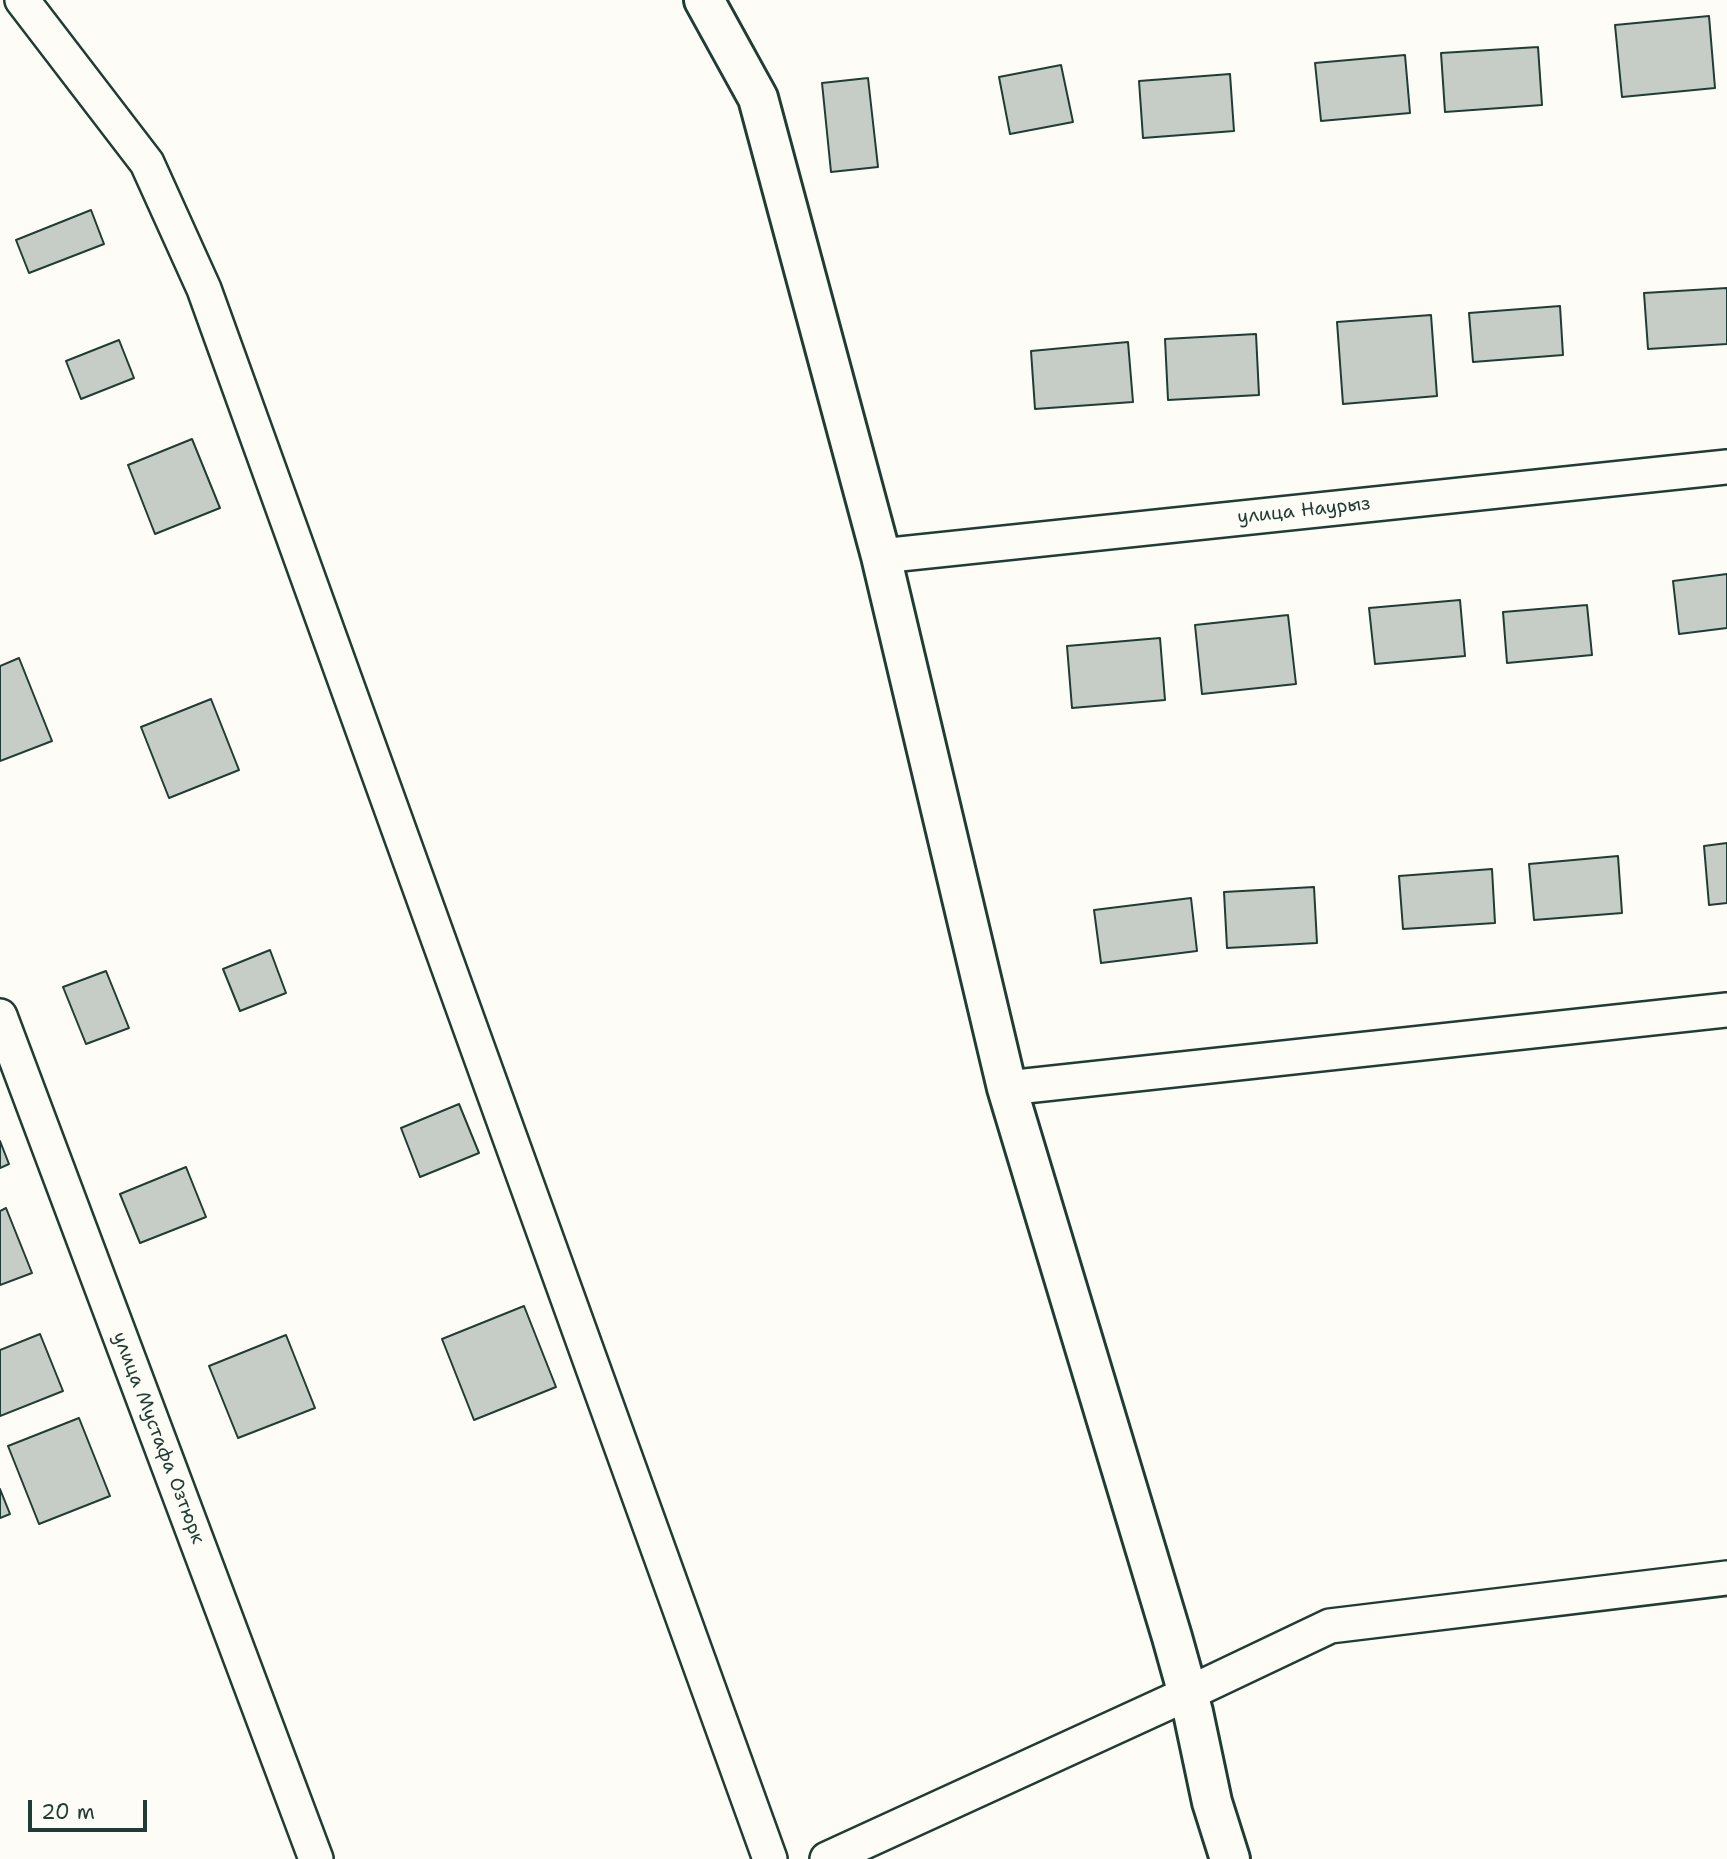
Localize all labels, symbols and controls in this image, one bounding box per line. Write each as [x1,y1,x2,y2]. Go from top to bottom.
street label: улица Наурыз [1236,493,1372,529]
street label: улица Мустафа Озтюрк [107,1329,209,1547]
scale bar [32,1786,150,1830]
text: 20 m [41,1798,95,1826]

